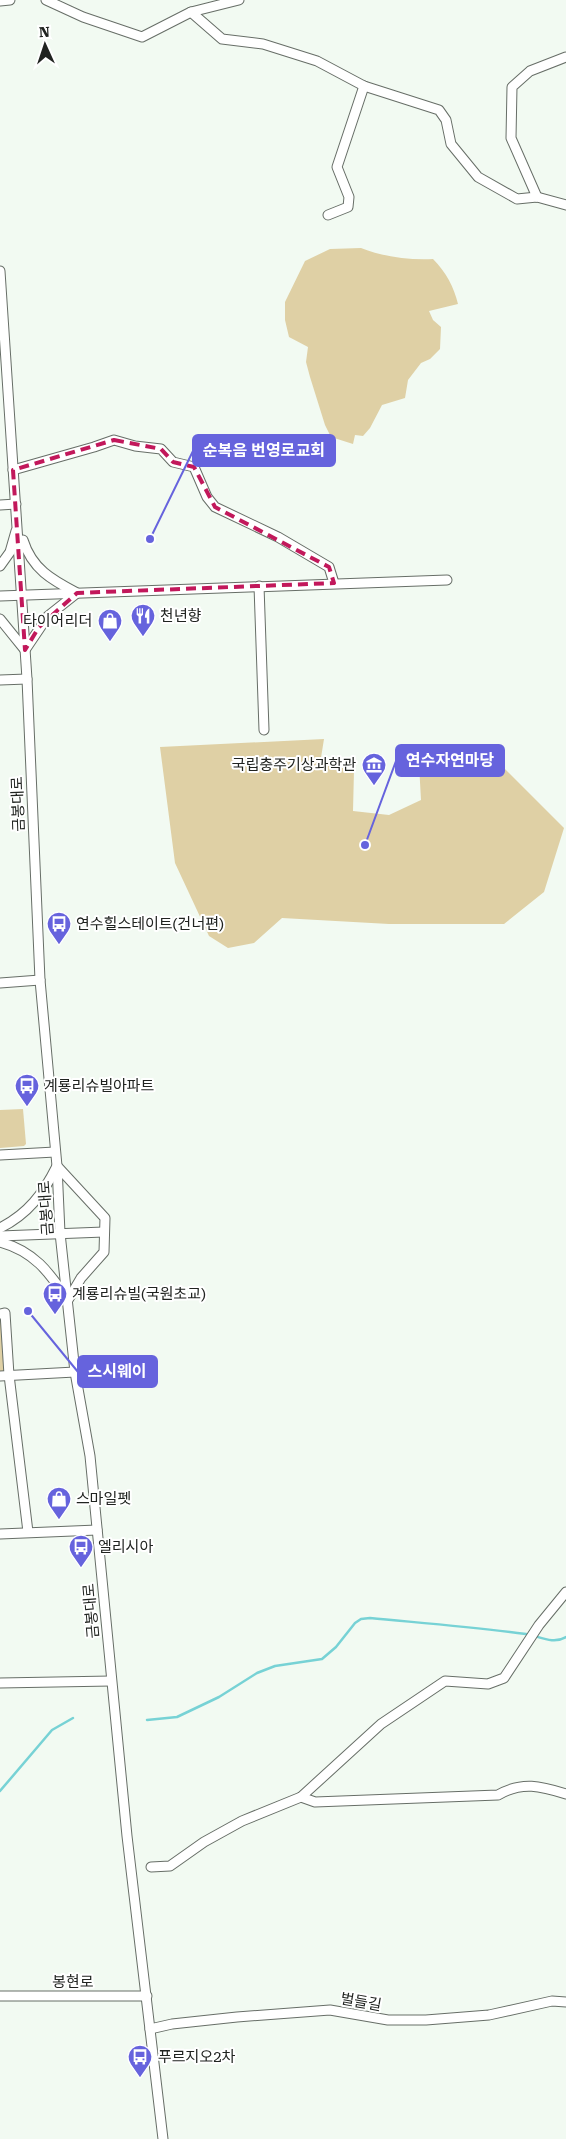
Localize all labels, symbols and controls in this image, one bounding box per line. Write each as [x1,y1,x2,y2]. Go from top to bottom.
north arrow [20,20,70,70]
text: N [39,24,50,40]
callout: 순복음 번영로교회 [193,435,335,466]
text: 순복음 번영로교회 [203,441,325,460]
restaurant icon: 천년향 [130,603,156,637]
place label: 천년향 [160,607,202,625]
shop icon: 타이어리더 [97,608,123,642]
place label: 타이어리더 [23,612,92,630]
callout: 연수자연마당 [396,745,504,776]
text: 연수자연마당 [406,751,494,770]
museum icon: 국립충주기상과학관 [361,752,387,786]
place label: 국립충주기상과학관 [232,756,356,774]
street label: 금봉대로 [8,776,28,832]
bus stop icon: 연수힐스테이트(건너편) [46,911,72,945]
place label: 연수힐스테이트(건너편) [76,915,224,933]
bus stop icon: 계룡리슈빌아파트 [14,1073,40,1107]
place label: 계룡리슈빌아파트 [44,1077,155,1095]
street label: 금봉대로 [35,1180,57,1236]
bus stop icon: 계룡리슈빌(국원초교) [42,1281,68,1315]
place label: 계룡리슈빌(국원초교) [72,1285,206,1303]
callout: 스시웨이 [78,1356,157,1387]
text: 스시웨이 [88,1362,146,1381]
shop icon: 스마일펫 [46,1486,72,1520]
place label: 스마일펫 [76,1490,131,1508]
bus stop icon: 엘리시아 [68,1534,94,1568]
place label: 엘리시아 [98,1538,153,1556]
street label: 금봉대로 [80,1583,102,1639]
street label: 봉현로 [52,1973,94,1991]
street label: 벌들길 [339,1990,383,2014]
bus stop icon: 푸르지오2차 [127,2044,153,2078]
place label: 푸르지오2차 [158,2048,236,2066]

